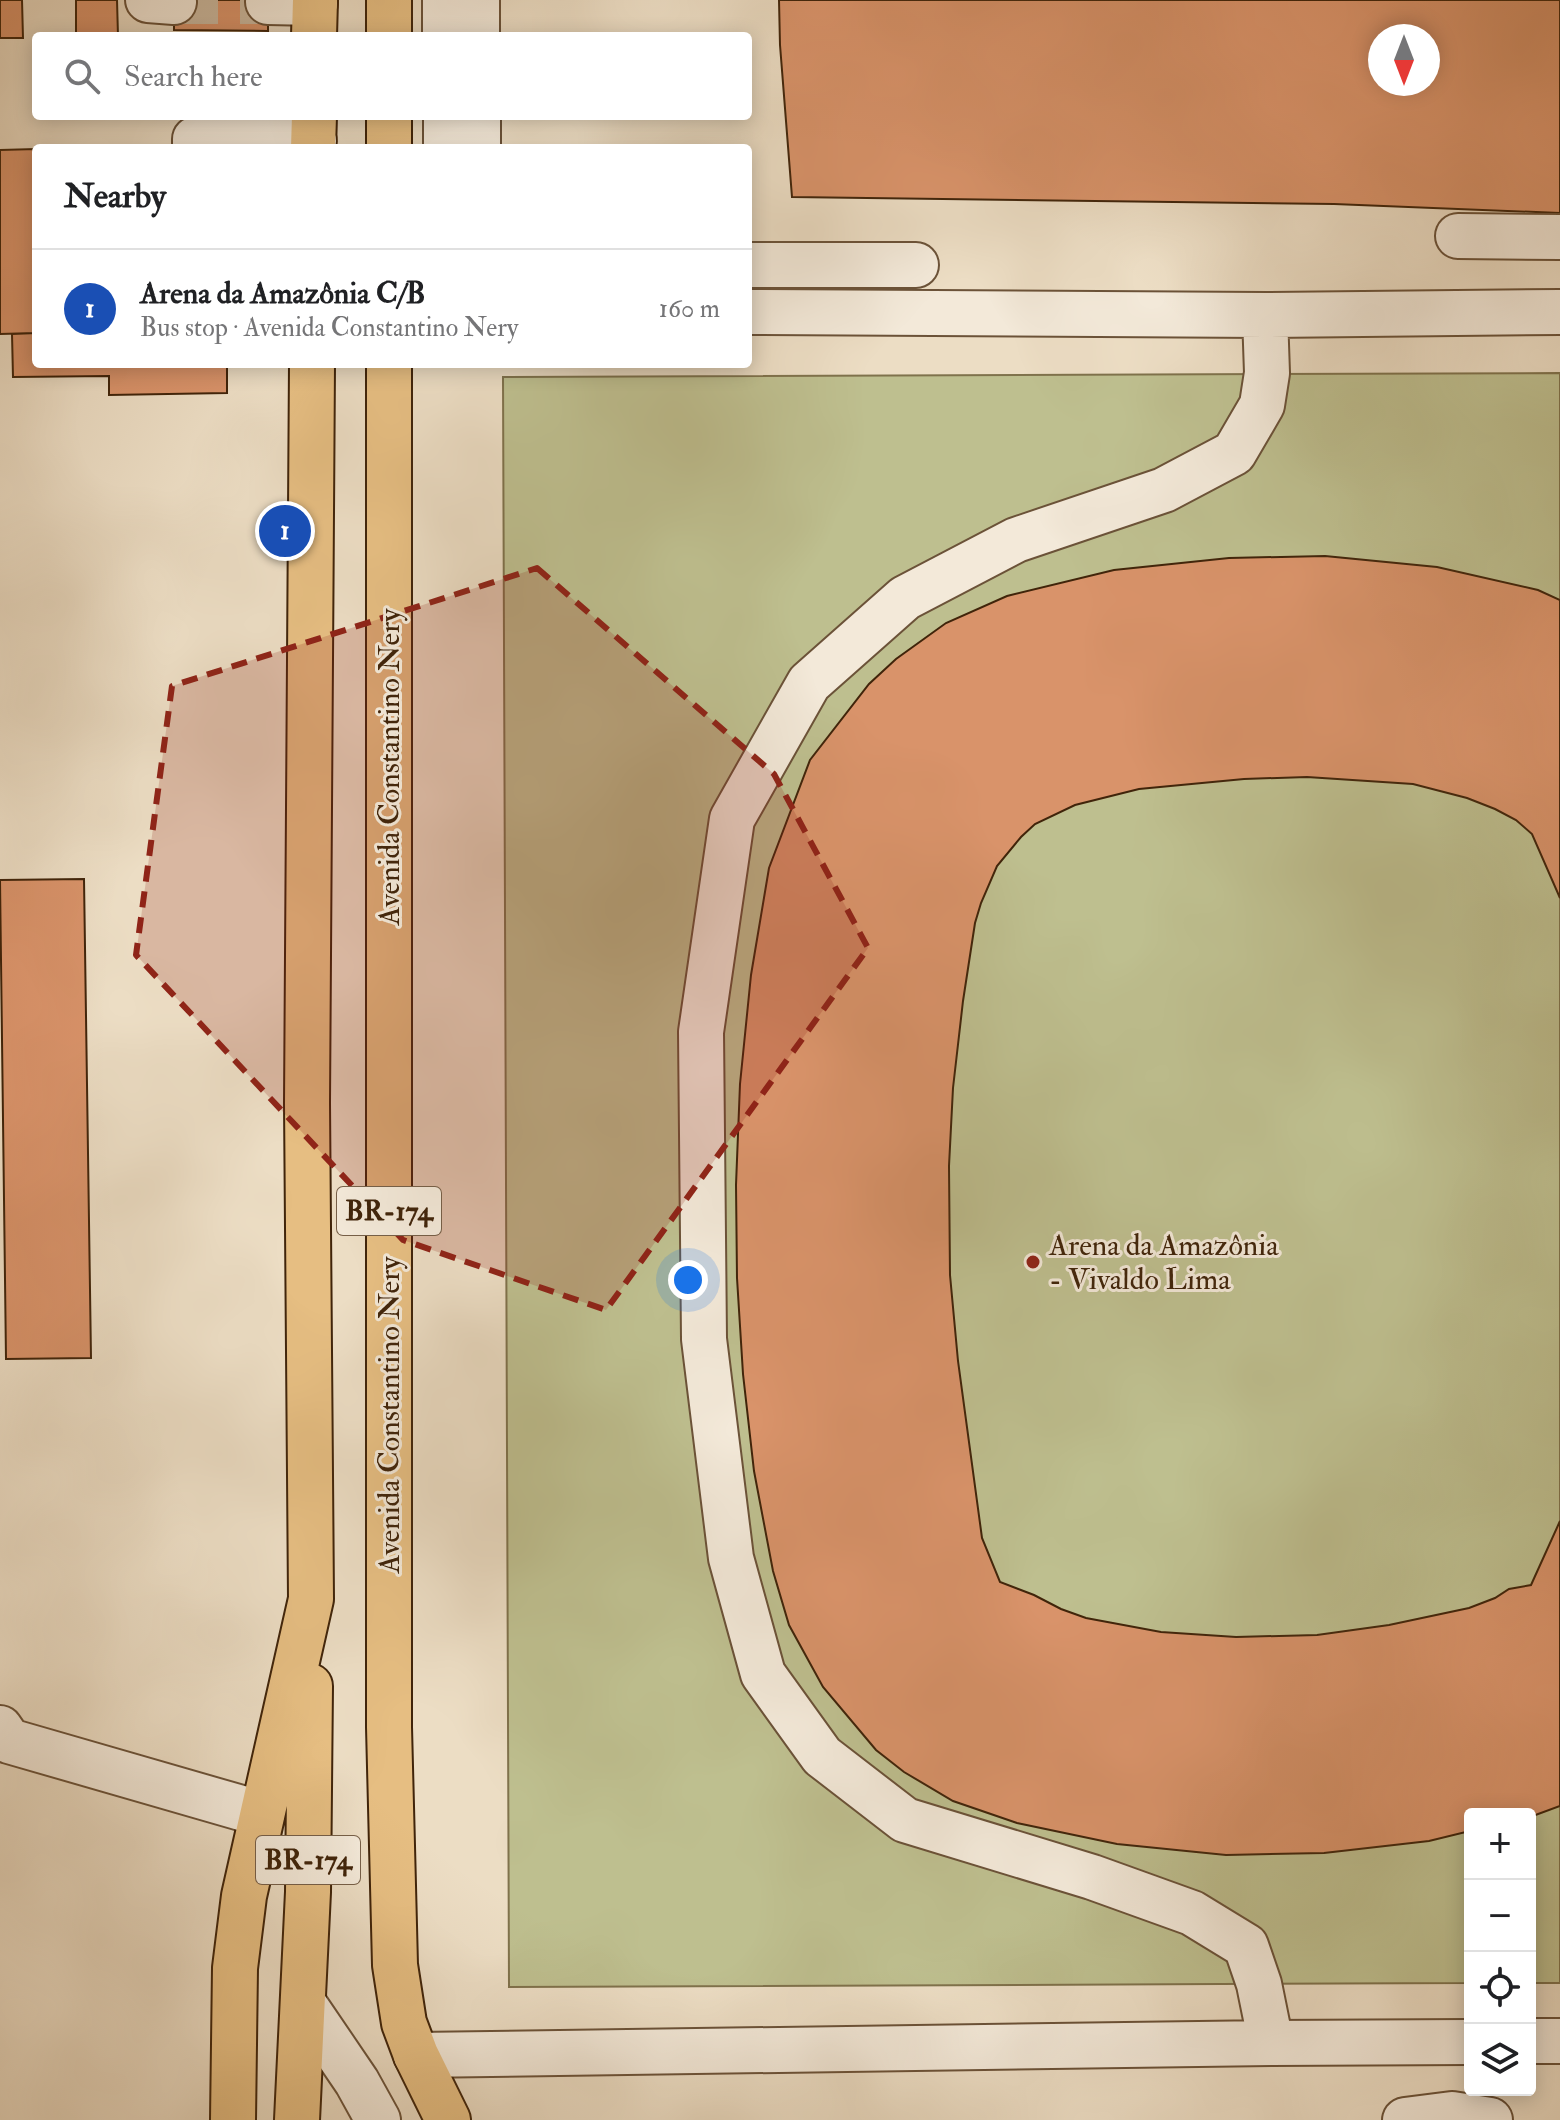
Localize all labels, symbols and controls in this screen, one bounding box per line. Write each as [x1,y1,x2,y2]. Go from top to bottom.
north arrow [1368,24,1440,96]
search box [32,32,752,120]
icon: search [60,54,104,98]
text: Search here [124,58,263,95]
text: Nearby [64,175,166,218]
text: Arena da Amazônia C/B [140,275,425,312]
text: 1 [85,293,95,325]
text: 160 m [659,293,720,325]
text: Bus stop · Avenida Constantino Nery [140,312,518,344]
pin: 1 [259,501,311,561]
street label: Avenida Constantino Nery [371,608,408,926]
road number: BR-174 [337,1187,441,1235]
place label: Arena da Amazônia - Vivaldo Lima [1048,1227,1279,1298]
marker: Arena da Amazônia - Vivaldo Lima [1024,1253,1042,1271]
street label: Avenida Constantino Nery [371,1256,408,1574]
your location [668,1260,708,1300]
map controls [1464,1808,1536,2096]
button: + [1464,1808,1536,1880]
road number: BR-174 [256,1836,360,1884]
button: − [1464,1880,1536,1952]
button: locate [1464,1952,1536,2024]
button: layers [1464,2024,1536,2096]

